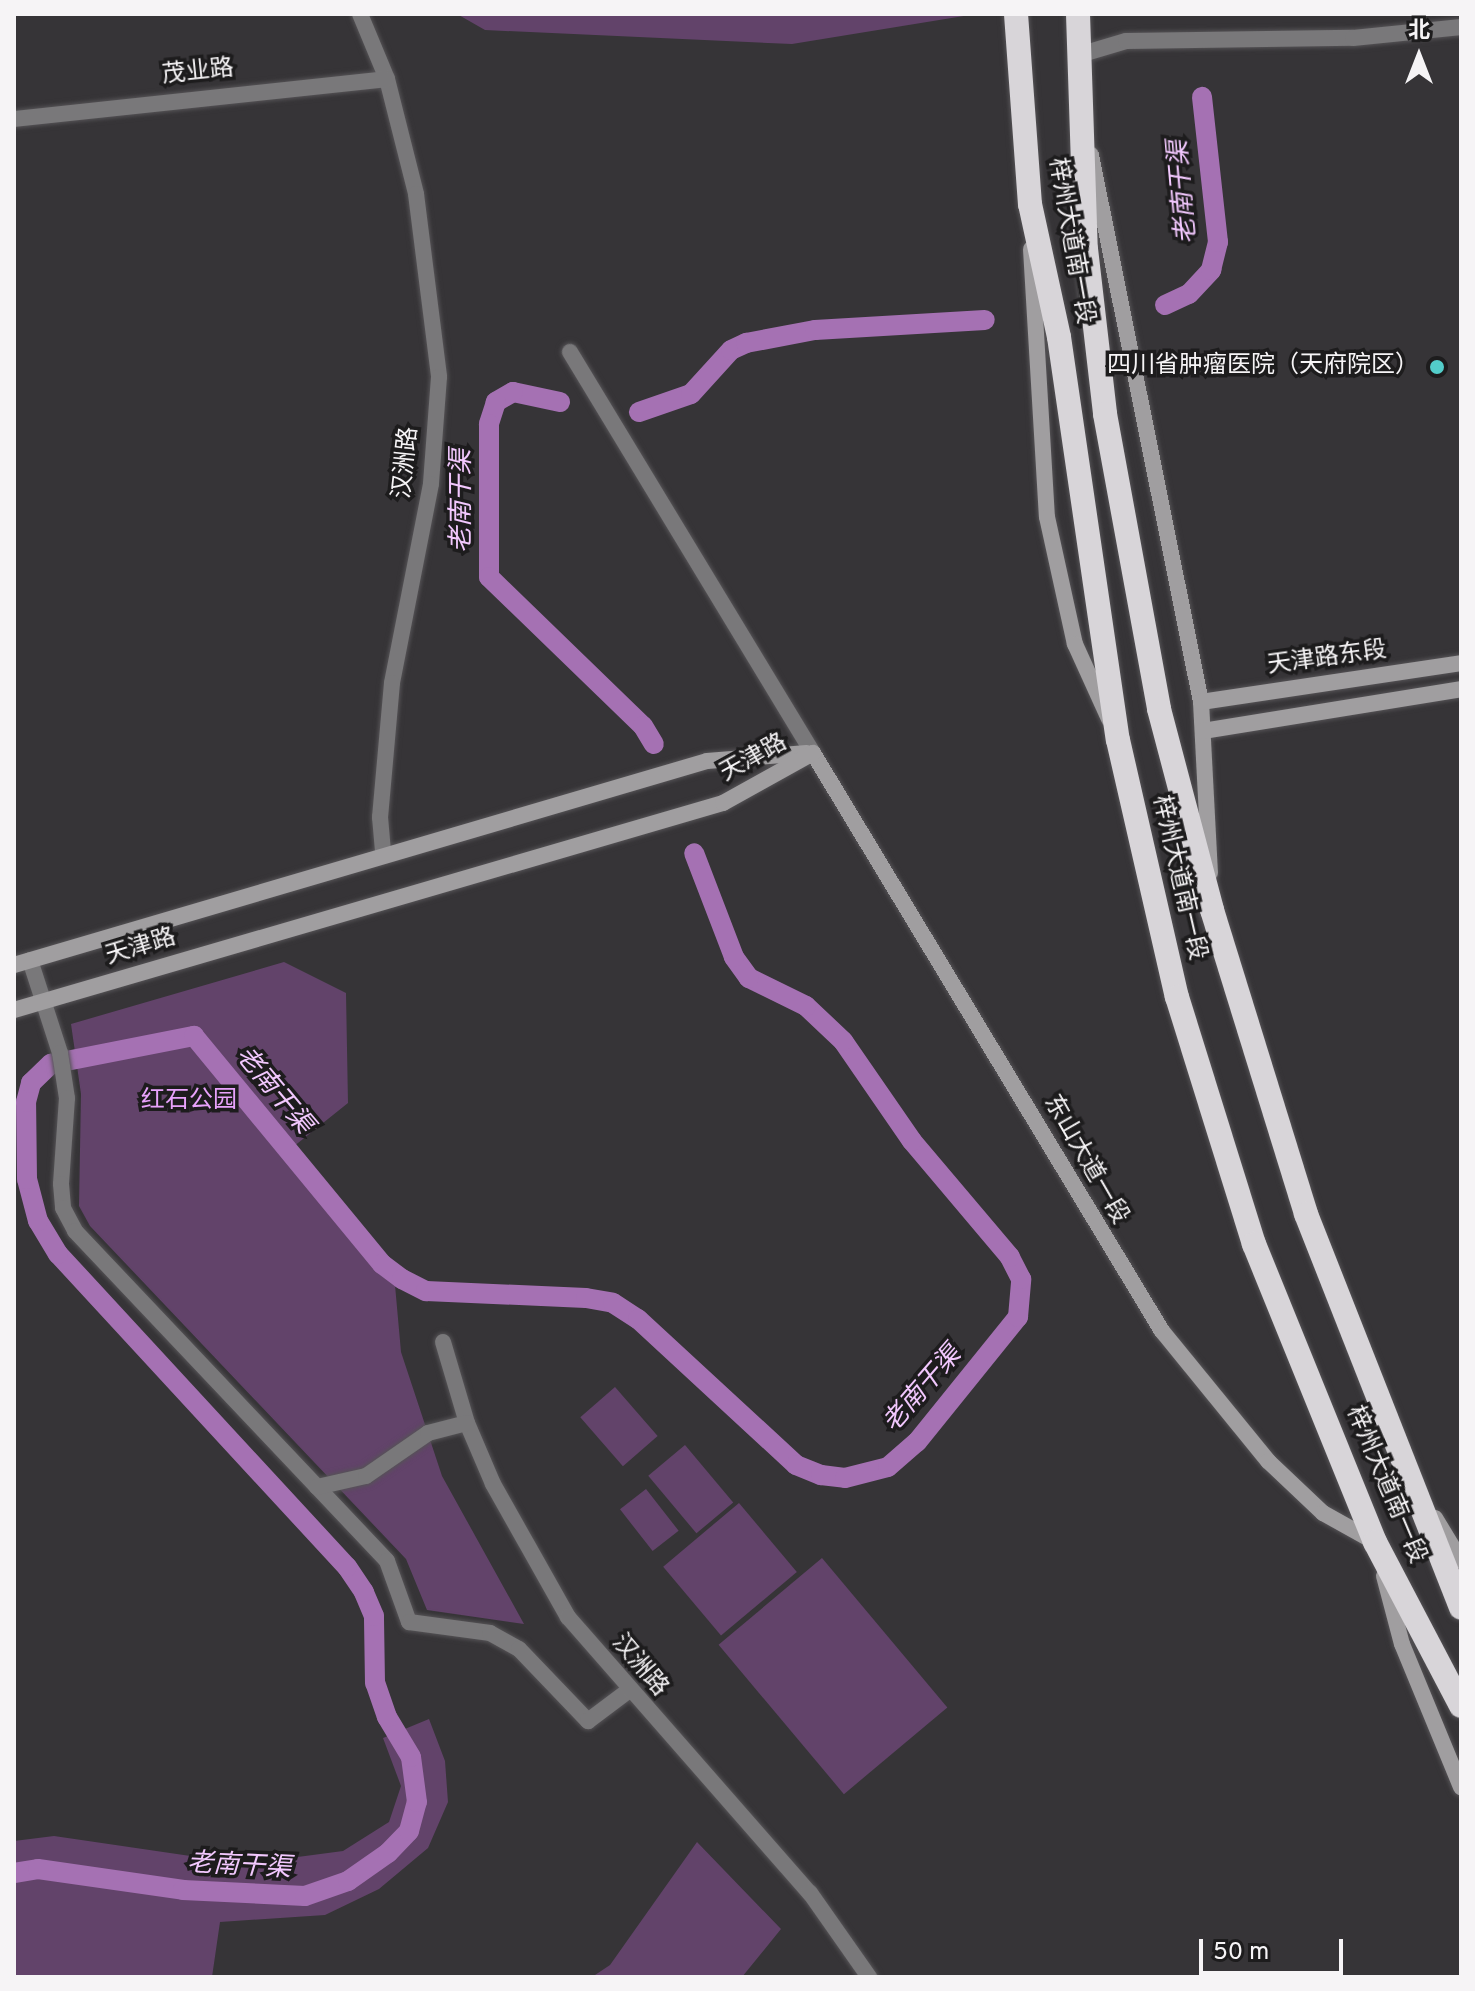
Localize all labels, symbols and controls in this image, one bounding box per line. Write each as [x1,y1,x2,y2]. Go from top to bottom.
north arrow [1379,16,1459,96]
text: 北 [1408,18,1430,45]
street label: 茂业路 [161,55,235,91]
water label: 老南干渠 [1164,139,1204,245]
street label: 梓州大道南一段 [1041,156,1099,326]
place label: 四川省肿瘤医院（天府院区） [1107,353,1419,381]
marker: 四川省肿瘤医院（天府院区） [1426,356,1448,378]
street label: 汉洲路 [389,426,425,500]
water label: 老南干渠 [447,449,479,553]
street label: 天津路东段 [1266,636,1388,682]
street label: 天津路 [716,729,792,789]
street label: 梓州大道南一段 [1145,793,1211,963]
street label: 天津路 [102,924,180,972]
water label: 老南干渠 [228,1041,318,1141]
park label: 红石公园 [141,1088,237,1116]
street label: 东山大道一段 [1037,1090,1133,1230]
water label: 老南干渠 [877,1341,969,1439]
street label: 梓州大道南一段 [1339,1402,1431,1568]
street label: 汉洲路 [605,1629,673,1703]
water label: 老南干渠 [186,1849,292,1885]
scale bar [1203,1923,1347,1973]
text: 50 m [1213,1938,1269,1968]

